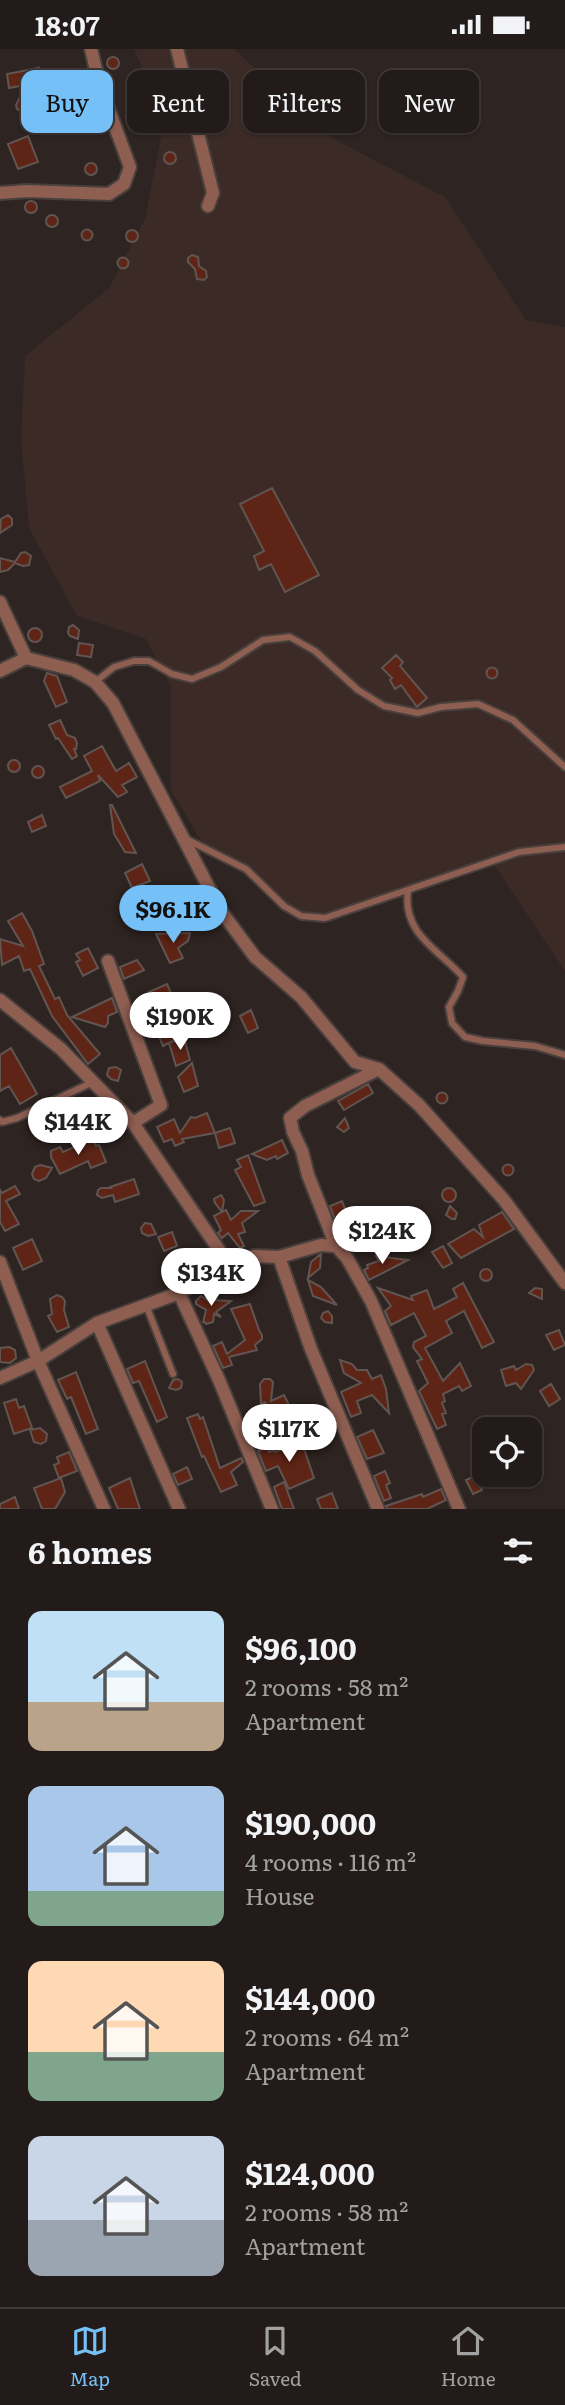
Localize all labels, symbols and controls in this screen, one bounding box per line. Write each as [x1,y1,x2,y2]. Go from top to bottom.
text: 18:07 [35,5,100,44]
chip: Buy [21,70,113,133]
chip: Rent [127,70,229,133]
chip: Filters [243,70,365,133]
chip: New [379,70,479,133]
pin: $96.1K [116,885,230,945]
text: $96.1K [135,891,211,925]
pin: $190K [131,993,229,1052]
text: $190K [146,998,214,1032]
pin: $144K [29,1097,127,1157]
text: $144K [44,1103,112,1137]
pin: $124K [333,1207,431,1266]
text: $124K [348,1212,416,1246]
pin: $134K [162,1249,260,1308]
text: $134K [177,1254,245,1288]
pin: $117K [240,1405,338,1464]
text: $117K [258,1410,320,1444]
map controls [472,1417,542,1487]
button: locate [472,1417,542,1487]
text: 6 homes [28,1529,152,1573]
icon: filters [499,1532,537,1570]
text: $96,100 [245,1625,357,1669]
icon: home [84,1639,168,1723]
text: 2 rooms · 58 m² [245,1669,408,1703]
text: Apartment [245,1703,365,1737]
text: $190,000 [245,1800,376,1844]
icon: home [84,1814,168,1898]
text: 4 rooms · 116 m² [245,1844,416,1878]
text: House [245,1878,314,1912]
text: $144,000 [245,1975,376,2019]
icon: home [84,1989,168,2073]
text: 2 rooms · 64 m² [245,2019,409,2053]
text: Apartment [245,2053,365,2087]
text: $124,000 [245,2150,375,2194]
icon: home [84,2164,168,2248]
text: 2 rooms · 58 m² [245,2194,408,2228]
text: Apartment [245,2228,365,2262]
tab: Map [69,2322,110,2392]
tab: Saved [249,2322,302,2392]
tab: Home [441,2322,496,2392]

